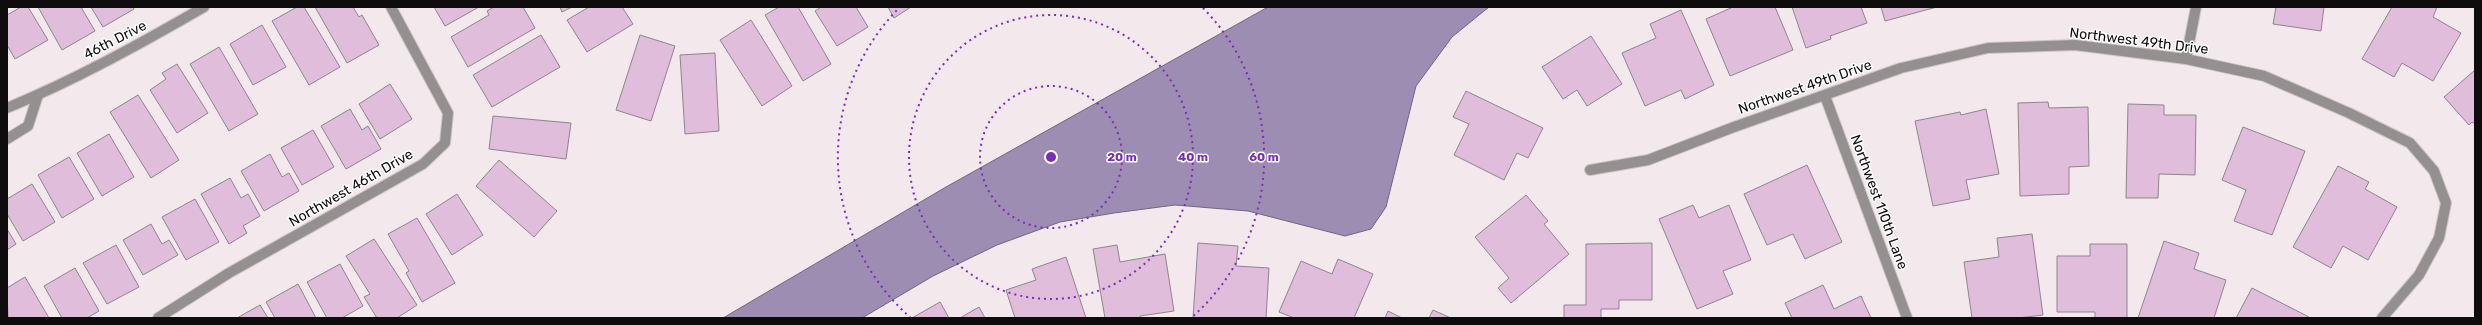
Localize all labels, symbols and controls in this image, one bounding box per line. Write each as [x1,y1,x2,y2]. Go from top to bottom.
street label: 46th Drive [81,17,149,63]
street label: Northwest 49th Drive [2069,24,2210,58]
street label: Northwest 49th Drive [1736,56,1874,118]
street label: Northwest 110th Lane [1847,132,1911,272]
street label: Northwest 46th Drive [286,146,416,230]
centre of rings [1044,150,1058,164]
text: 20 m [1107,150,1137,164]
text: 40 m [1178,150,1208,164]
text: 60 m [1249,150,1279,164]

